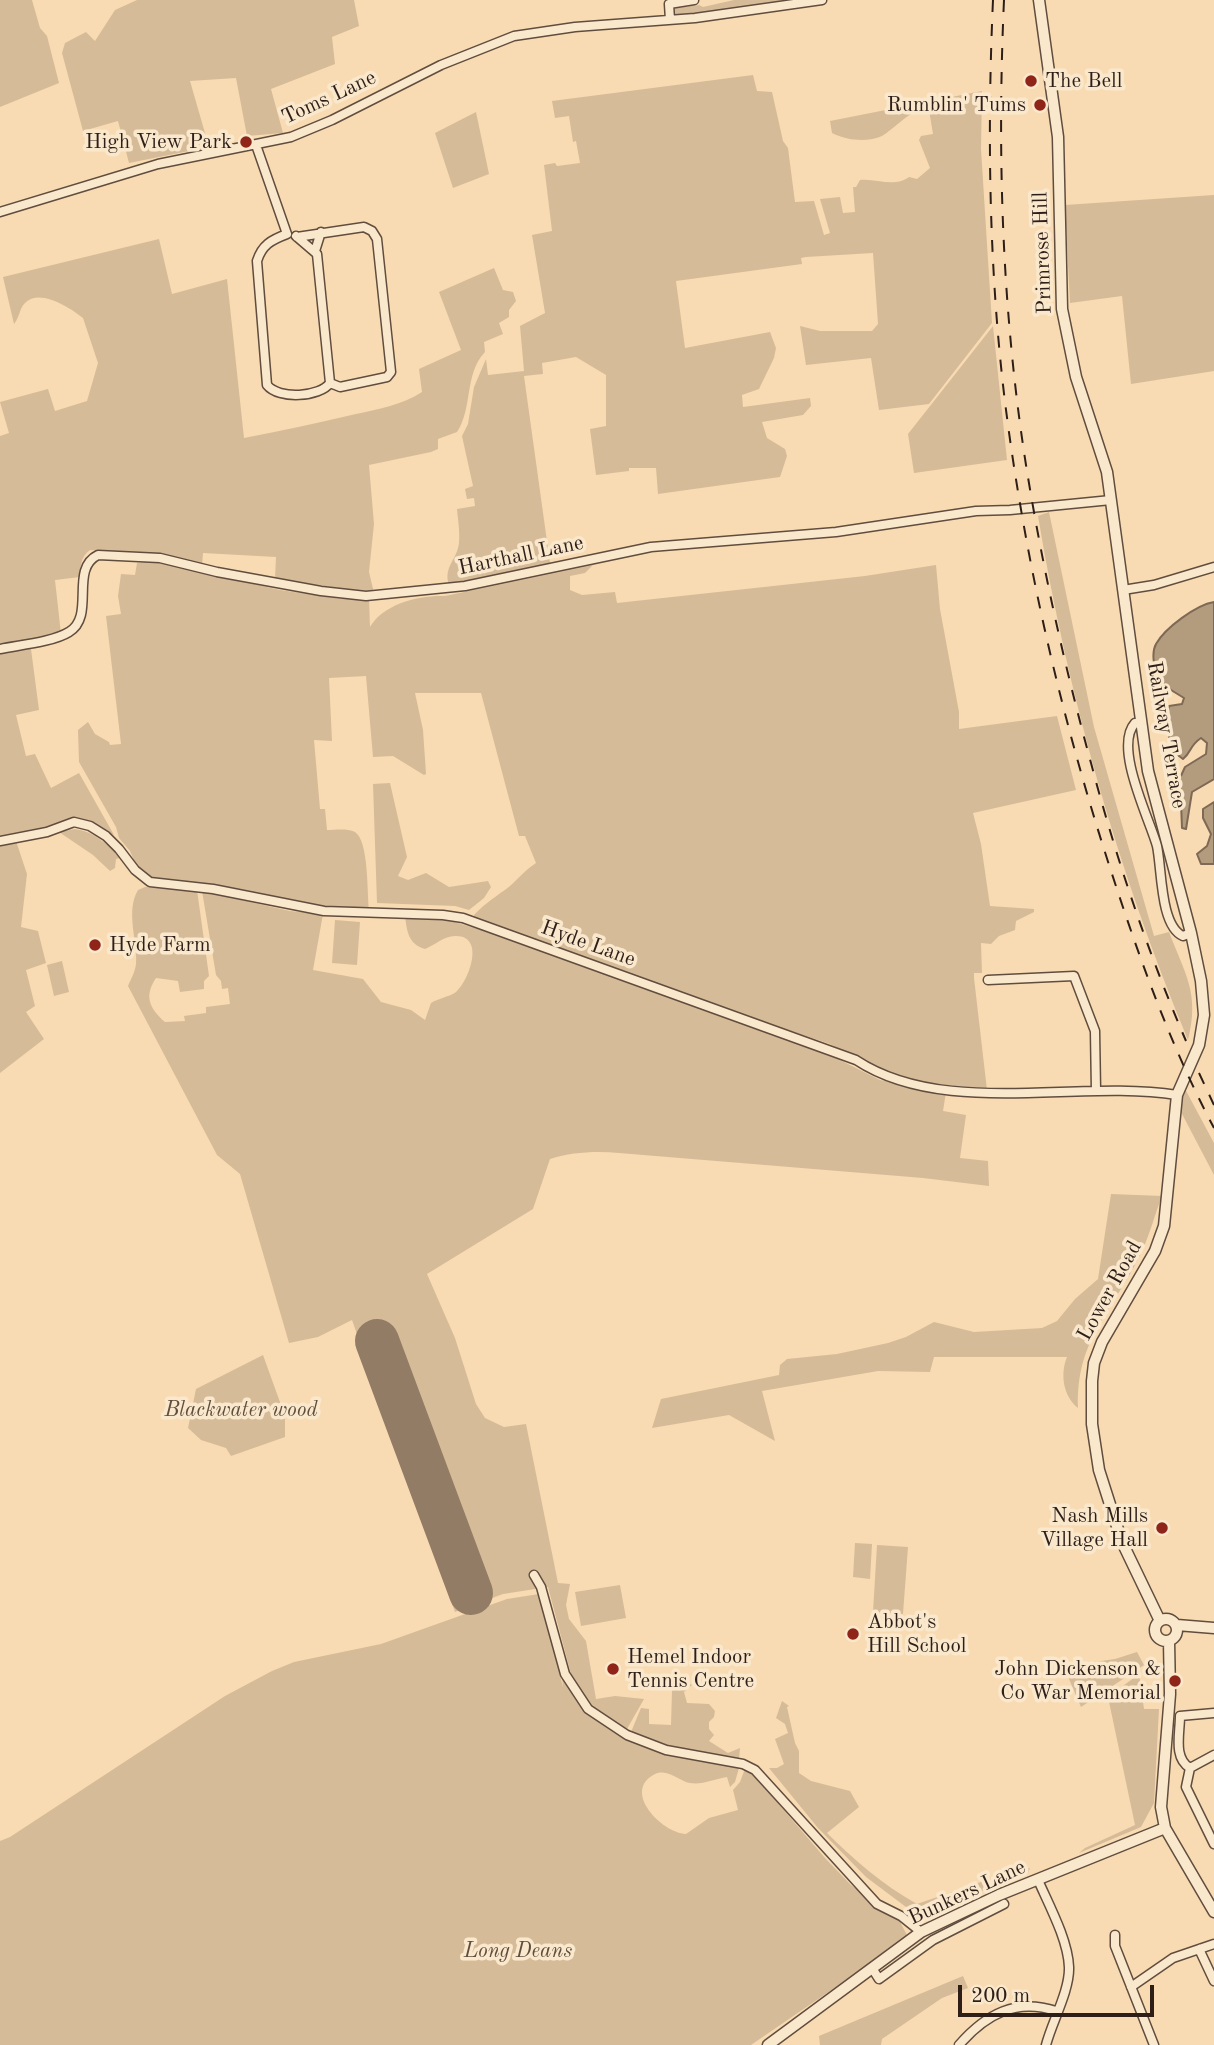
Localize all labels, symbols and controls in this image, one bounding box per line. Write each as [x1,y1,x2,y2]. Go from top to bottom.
street label: Toms Lane [278,65,380,131]
place label: The Bell [1045,68,1122,94]
marker: The Bell [1023,73,1039,89]
place label: Rumblin' Tums [887,92,1026,118]
marker: Rumblin' Tums [1032,97,1048,113]
place label: High View Park [85,129,232,155]
marker: High View Park [238,134,254,150]
street label: Primrose Hill [1028,191,1058,315]
street label: Harthall Lane [456,530,586,582]
street label: Railway Terrace [1141,659,1191,811]
street label: Hyde Lane [537,915,639,973]
place label: Hyde Farm [109,932,211,958]
marker: Hyde Farm [87,937,103,953]
street label: Lower Road [1072,1237,1148,1345]
park label: Blackwater wood [164,1397,318,1423]
place label: Nash Mills Village Hall [1040,1503,1148,1553]
marker: Nash Mills Village Hall [1154,1520,1170,1536]
place label: Abbot's Hill School [867,1609,967,1659]
marker: Abbot's Hill School [845,1626,861,1642]
place label: Hemel Indoor Tennis Centre [627,1644,754,1694]
place label: John Dickenson & Co War Memorial [994,1656,1161,1706]
marker: Hemel Indoor Tennis Centre [605,1661,621,1677]
marker: John Dickenson & Co War Memorial [1167,1673,1183,1689]
street label: Bunkers Lane [904,1855,1030,1931]
park label: Long Deans [464,1938,572,1964]
scale bar [962,1972,1158,2016]
text: 200 m [971,1986,1030,2007]

